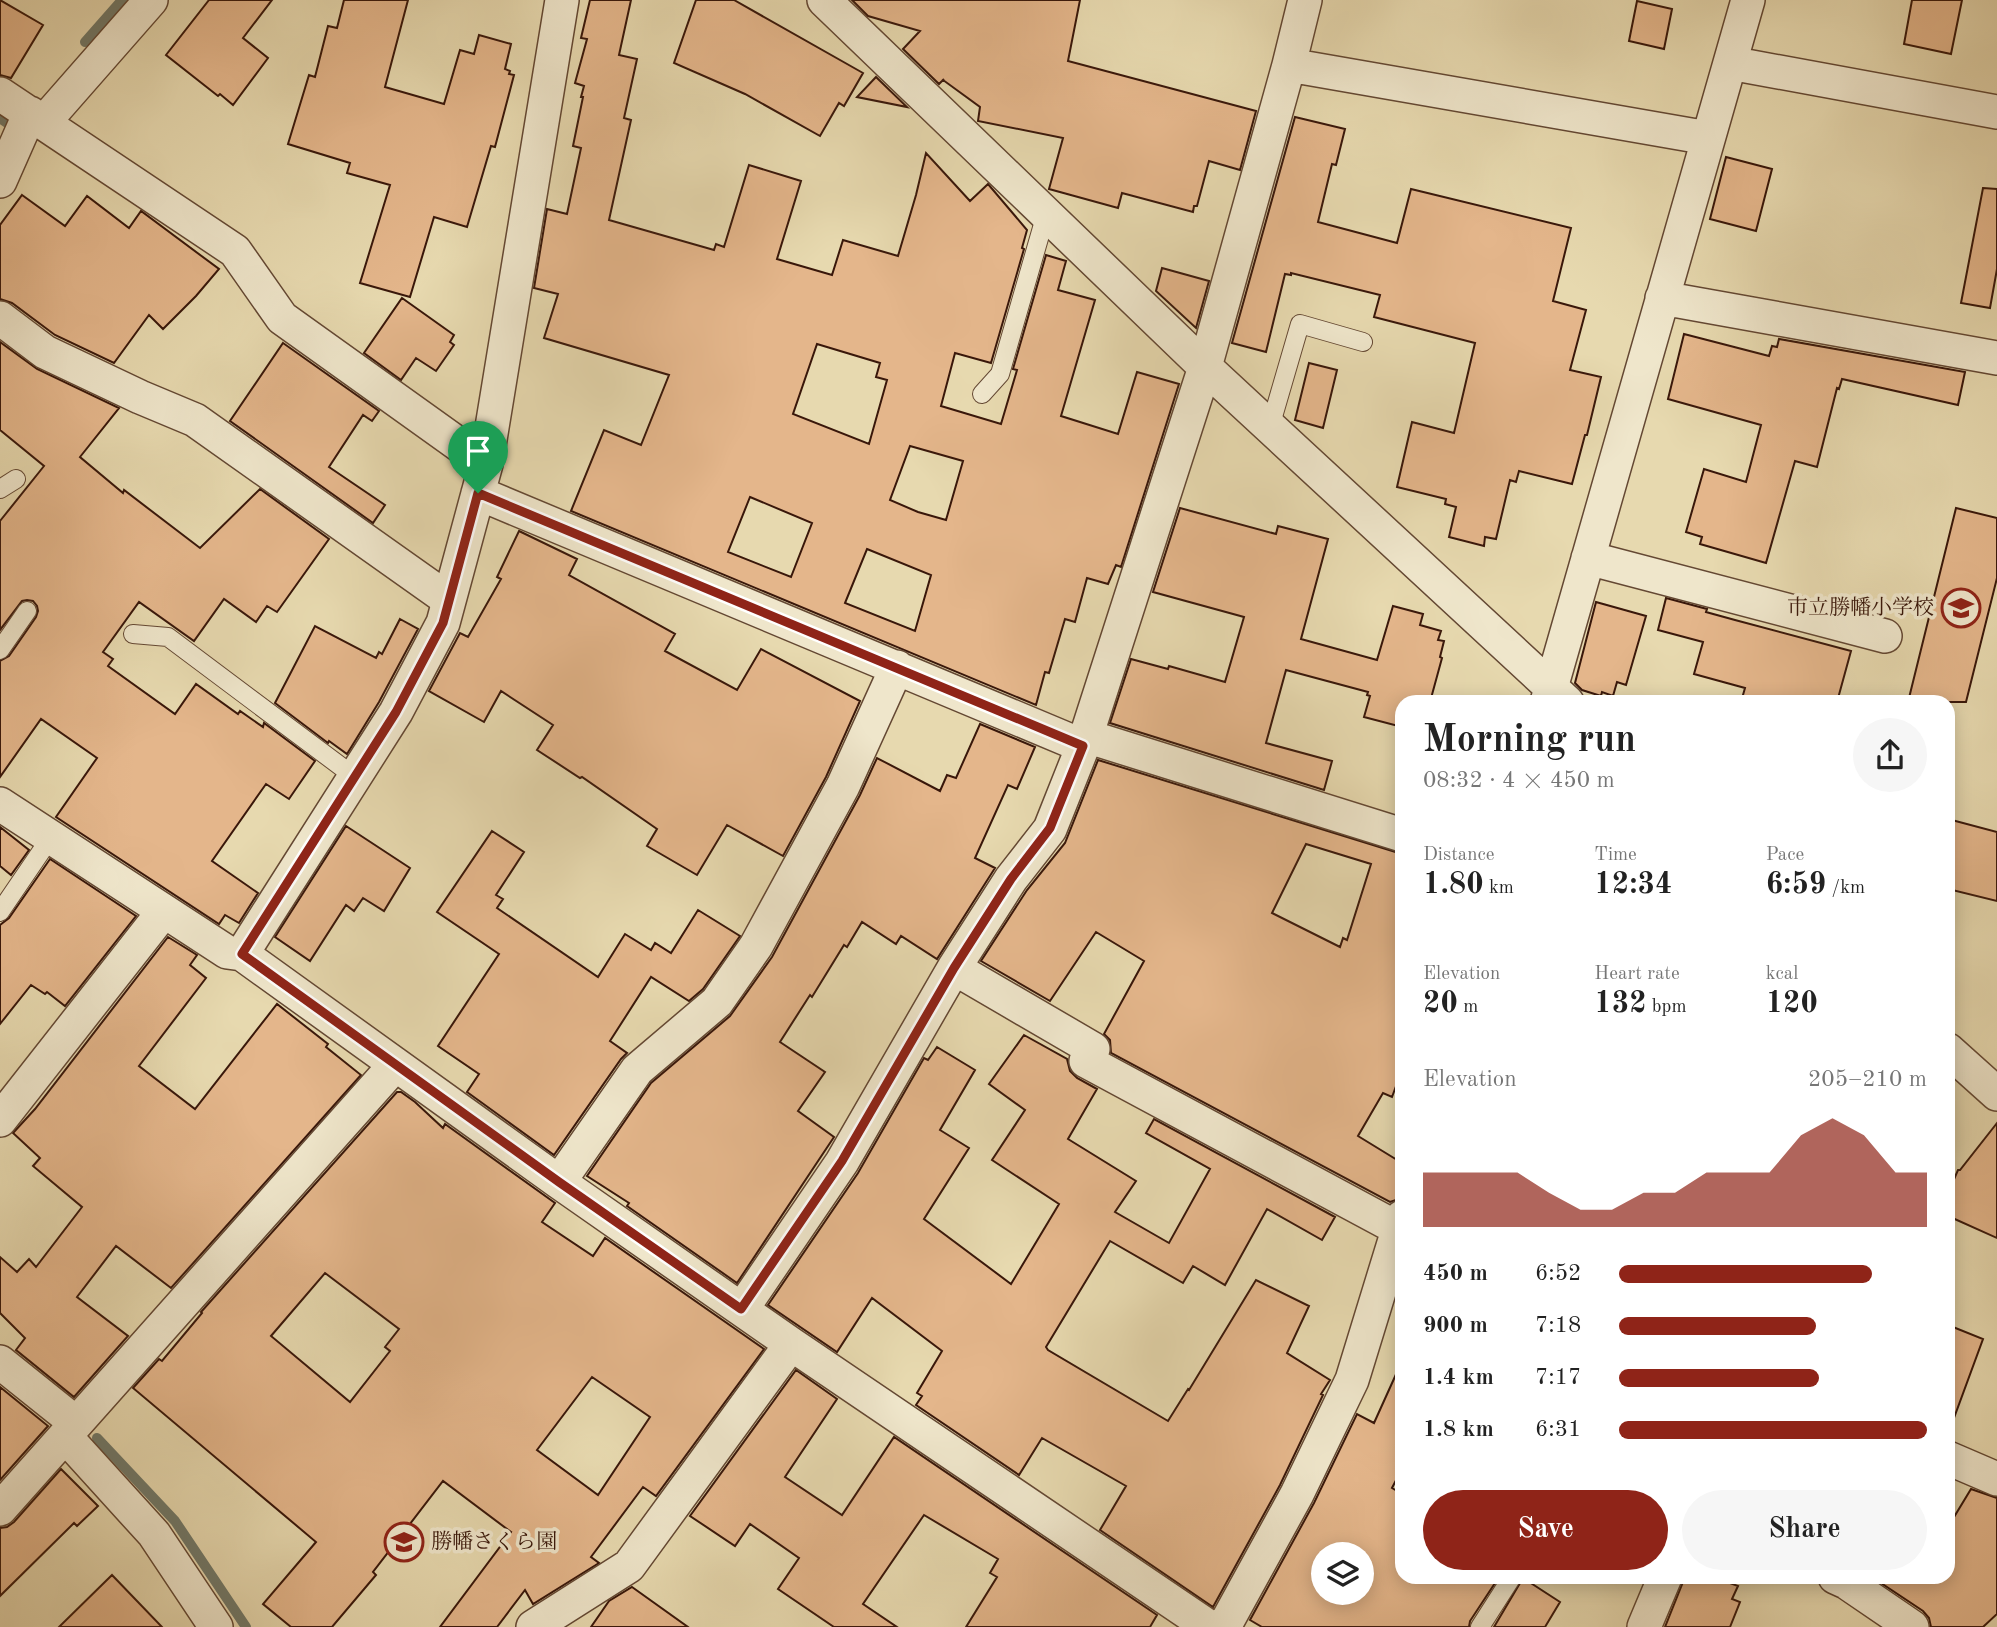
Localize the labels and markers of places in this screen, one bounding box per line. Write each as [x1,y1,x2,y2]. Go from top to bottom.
pin [448,421,508,493]
school or university icon: 市立勝幡小学校 [1940,587,1982,629]
place label: 市立勝幡小学校 [1787,596,1934,619]
school or university icon: 勝幡さくら園 [383,1521,425,1563]
place label: 勝幡さくら園 [431,1530,557,1553]

